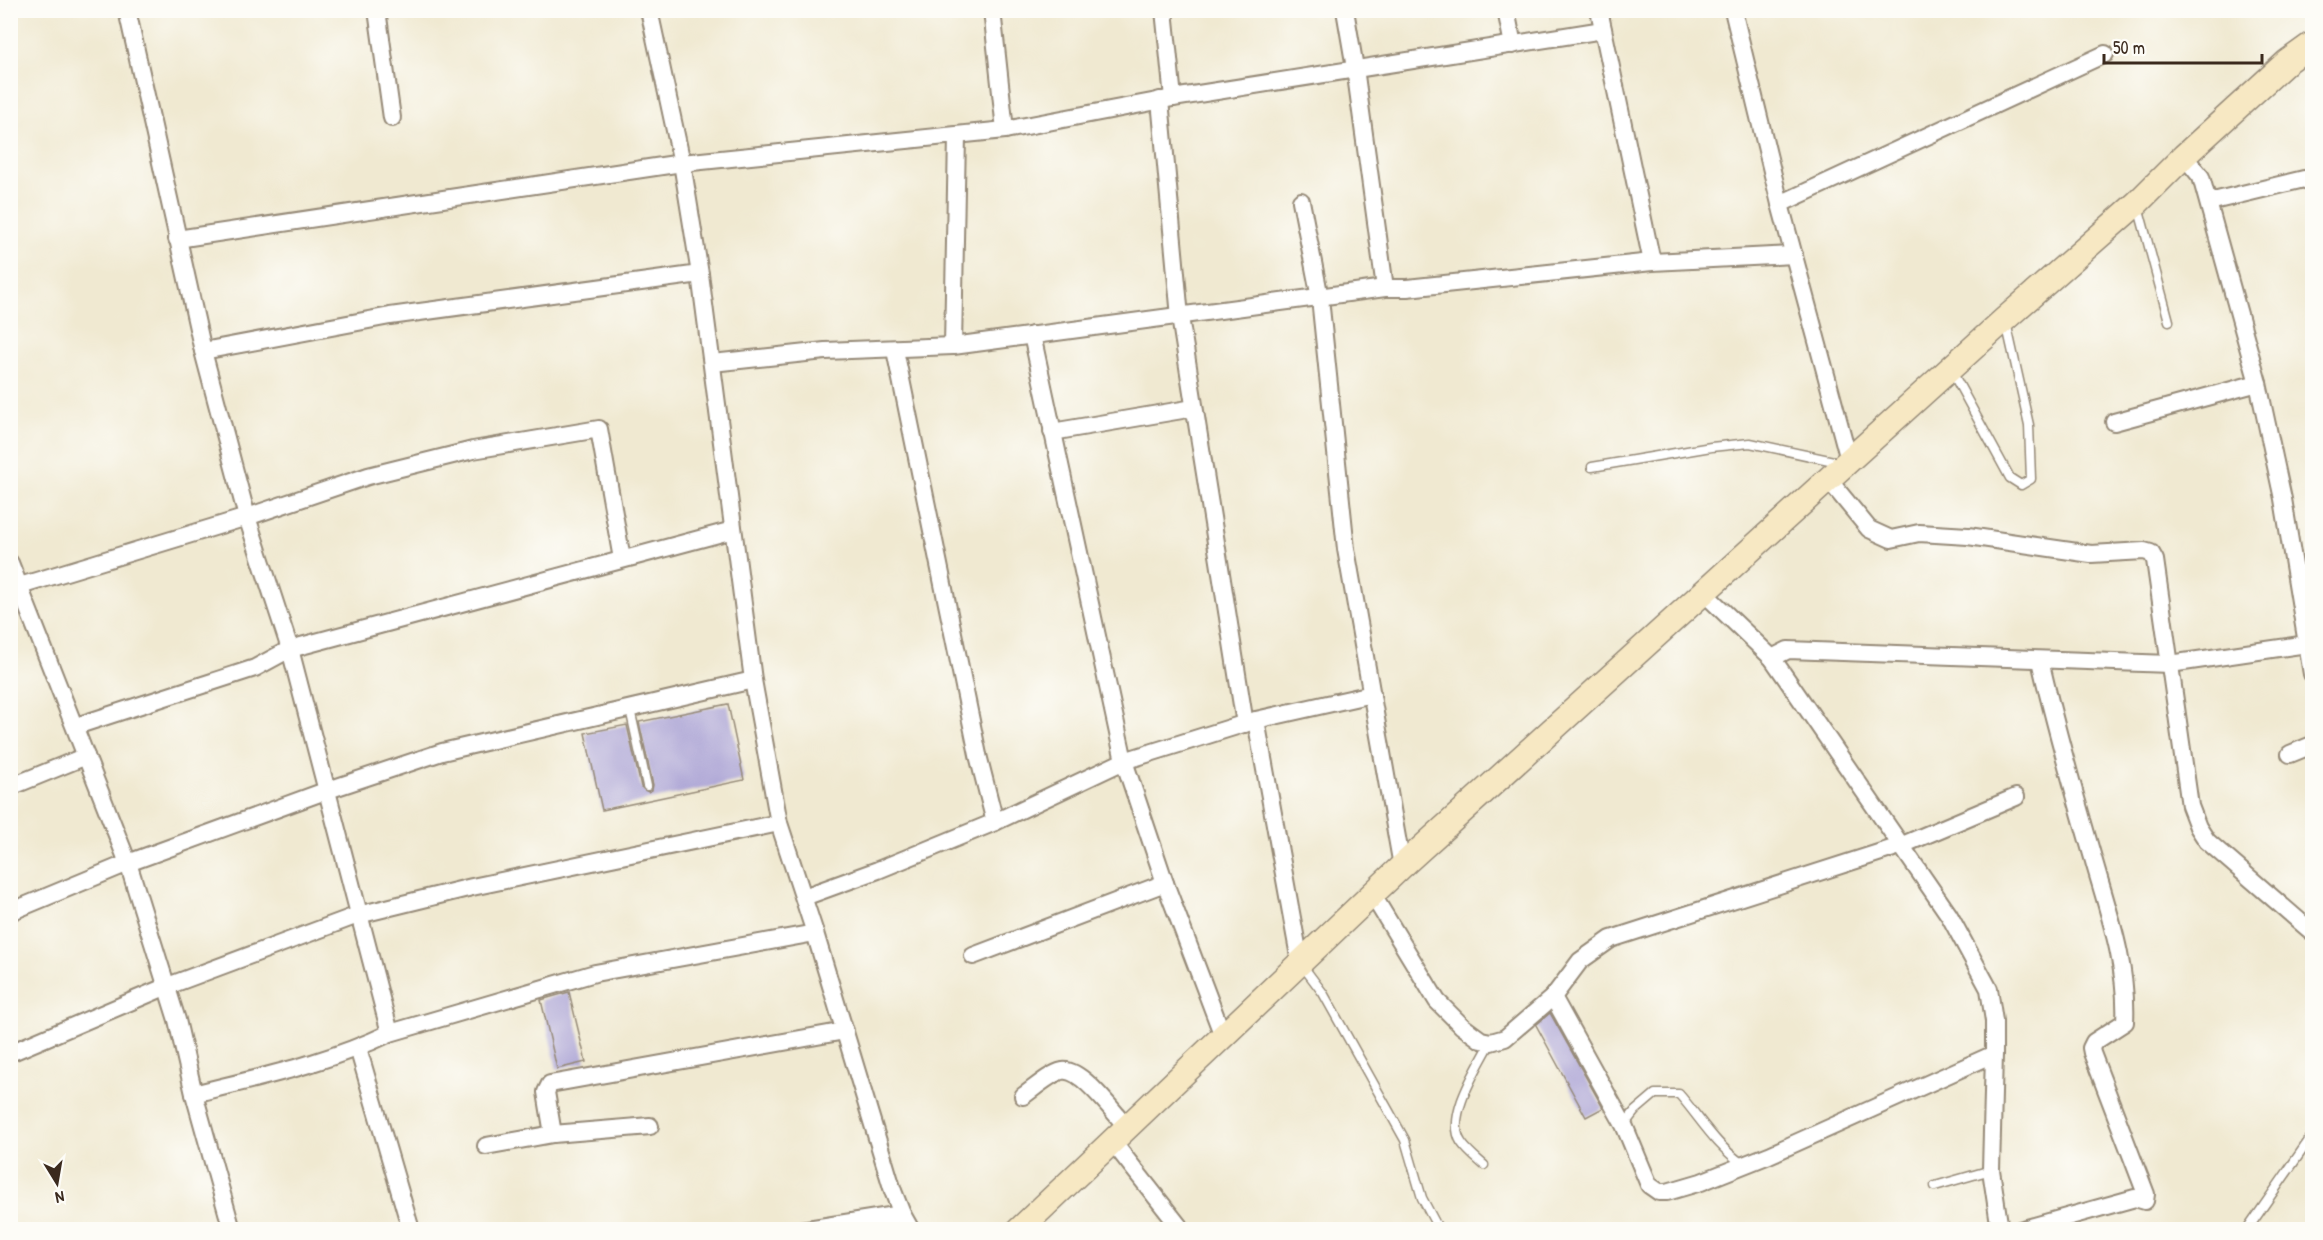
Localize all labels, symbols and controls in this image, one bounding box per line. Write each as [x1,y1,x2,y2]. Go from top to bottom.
scale bar [2104,27,2262,65]
text: 50 m [2113,35,2145,60]
north arrow [27,1153,87,1213]
text: N [53,1186,66,1209]

